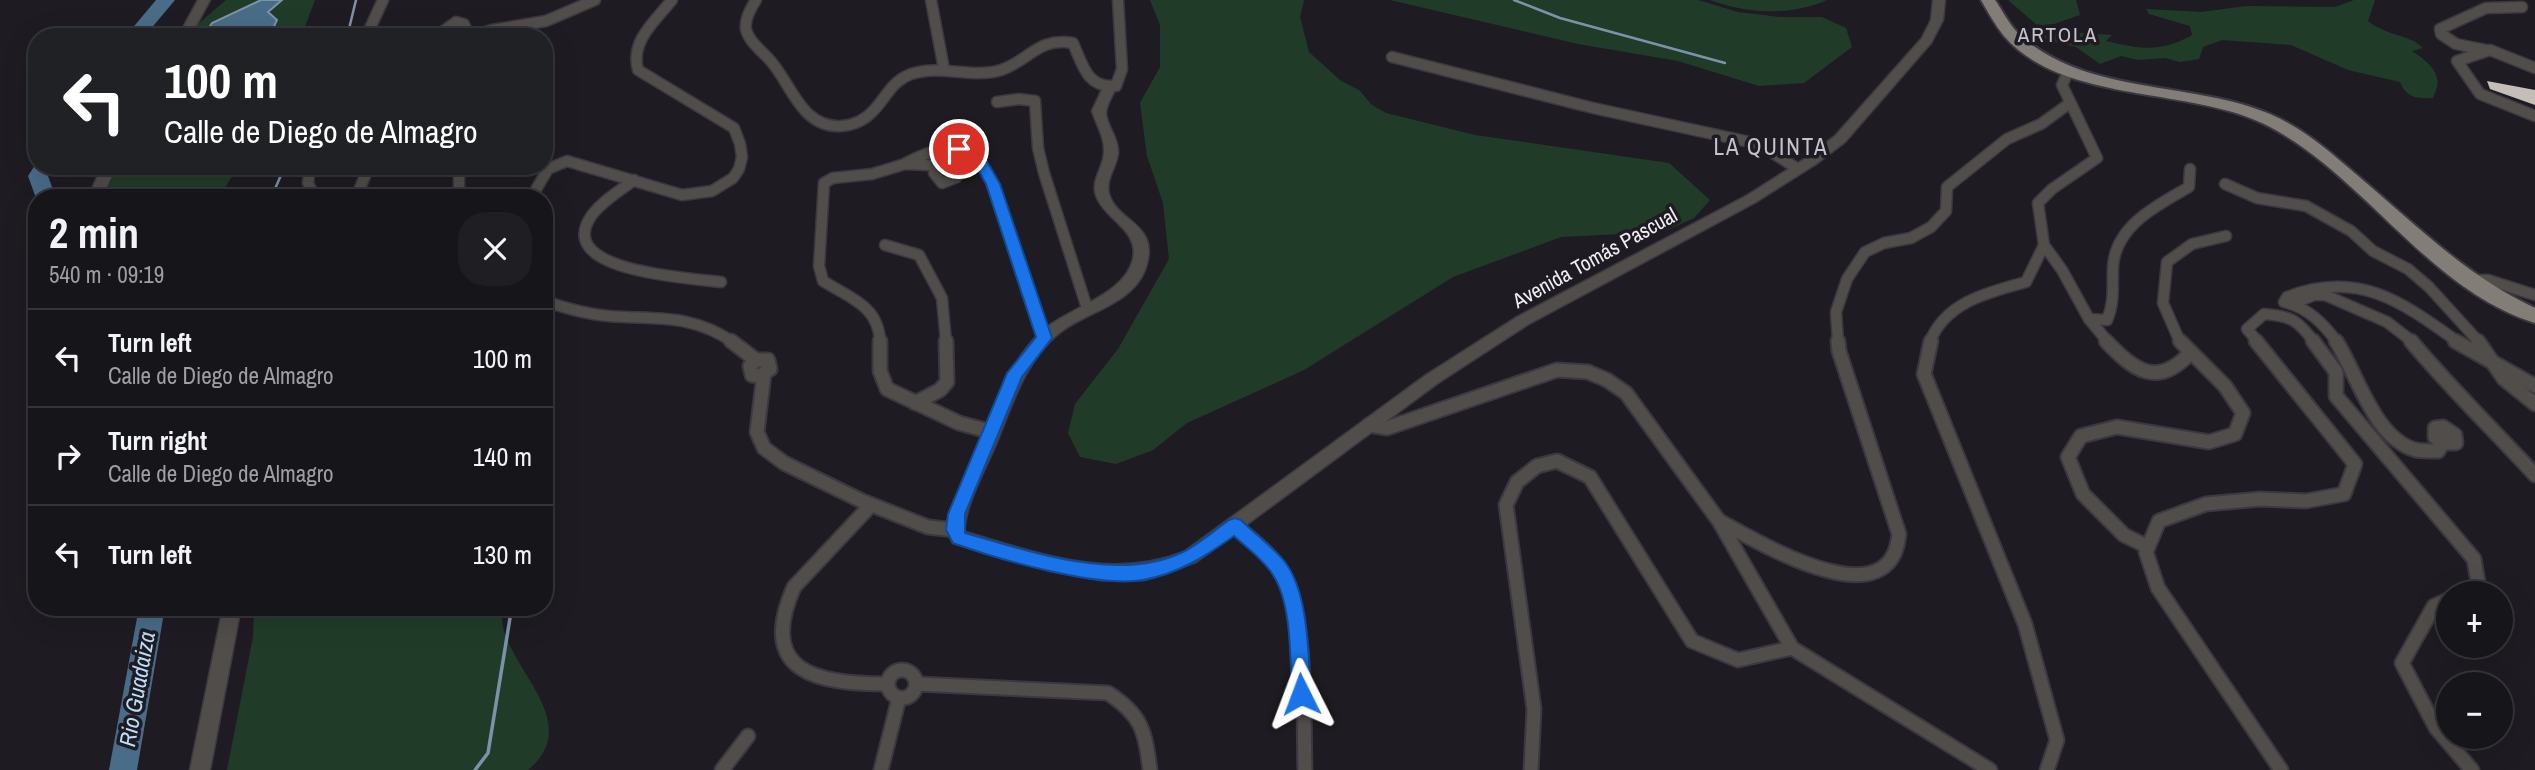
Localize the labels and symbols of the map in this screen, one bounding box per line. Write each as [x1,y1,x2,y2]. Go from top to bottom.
district label: ARTOLA [2017,20,2098,49]
pin [929,119,989,179]
district label: LA QUINTA [1713,131,1829,162]
street label: Avenida Tomás Pascual [1506,200,1682,315]
water label: Rio Guadaiza [111,629,162,749]
position arrow [1264,657,1338,731]

